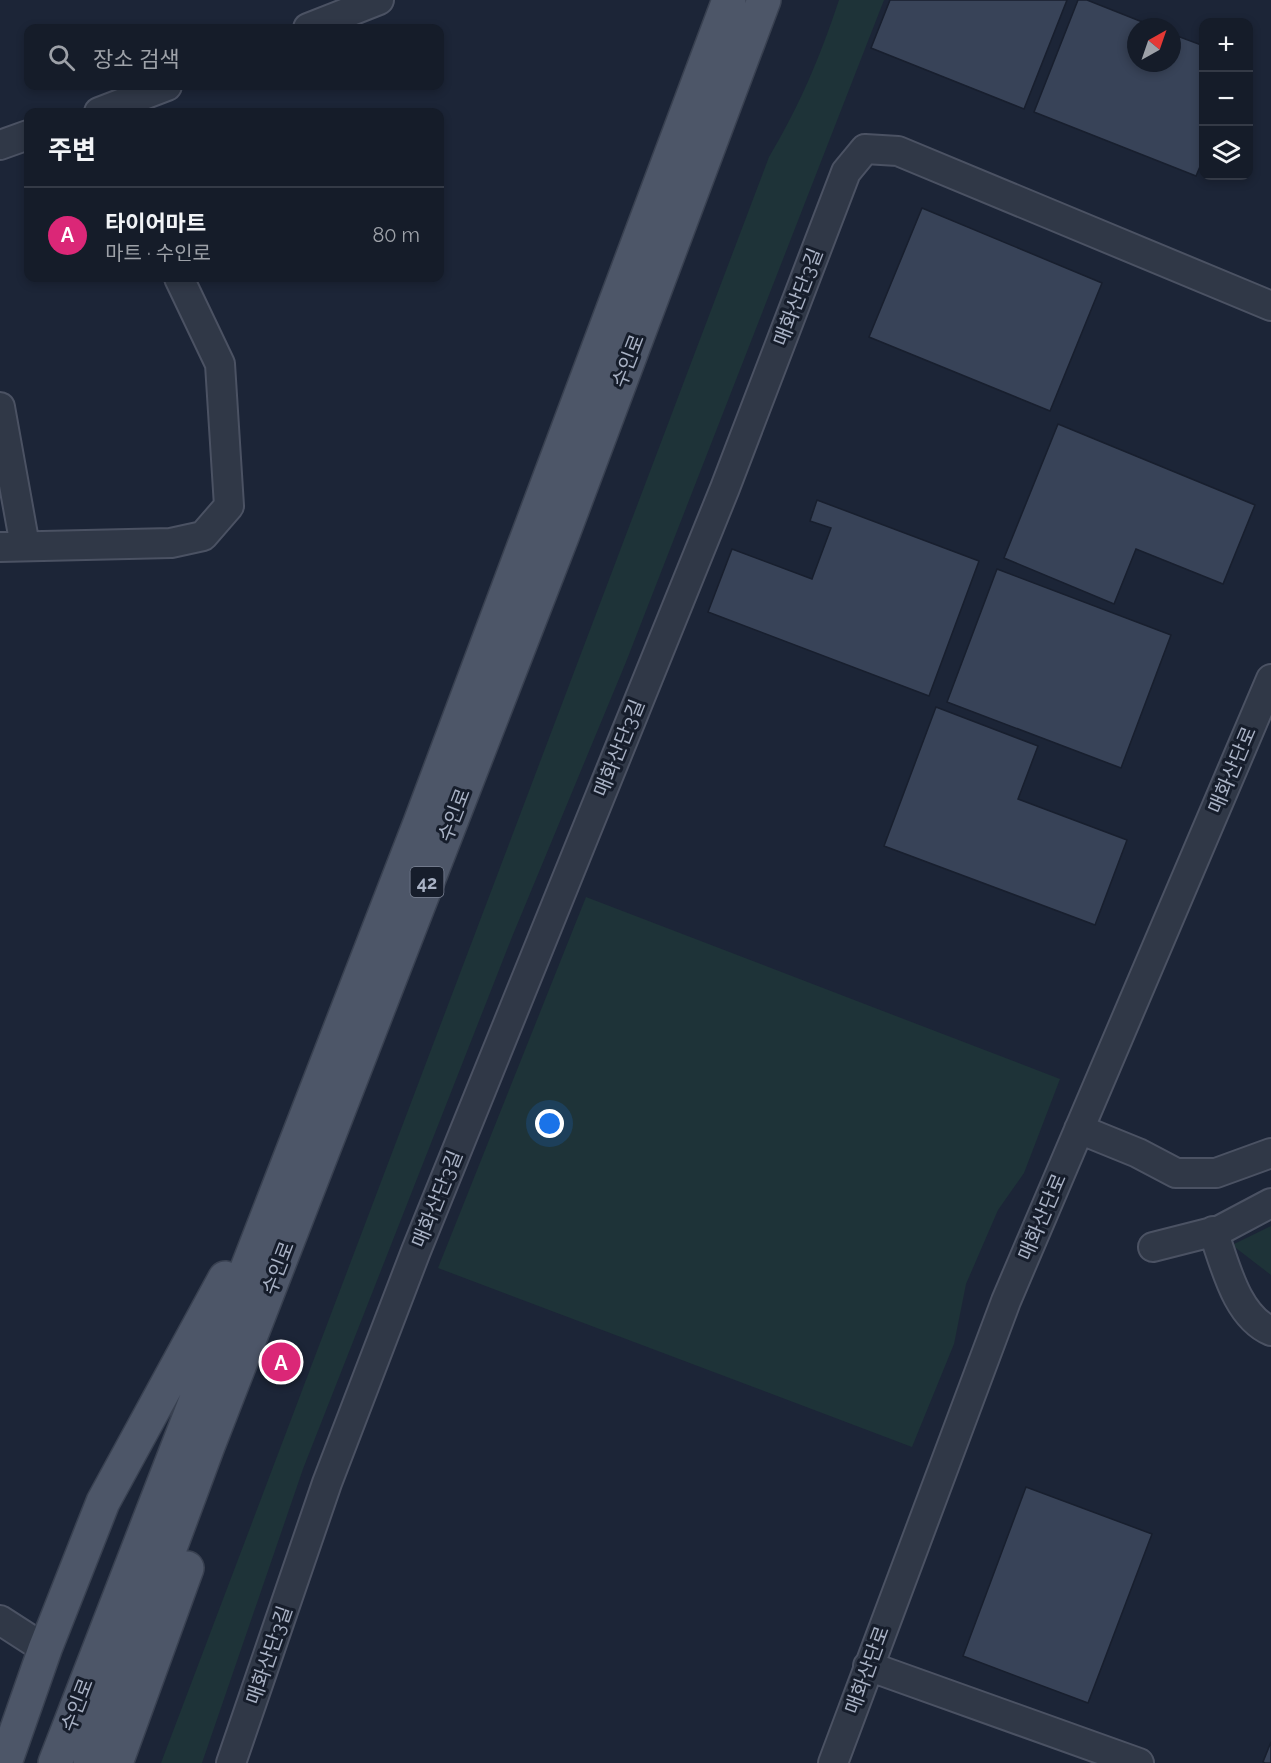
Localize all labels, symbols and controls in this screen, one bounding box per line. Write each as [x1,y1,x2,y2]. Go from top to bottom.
north arrow [1127,18,1181,72]
map controls [1199,18,1253,180]
button: + [1199,18,1253,72]
search box [24,24,444,90]
icon: search [45,41,78,74]
text: 장소 검색 [93,46,180,72]
button: − [1199,72,1253,126]
button: layers [1199,126,1253,180]
text: 주변 [48,135,96,165]
text: 타이어마트 [105,210,206,236]
text: A [61,223,74,247]
text: 80 m [372,223,420,247]
text: 마트 · 수인로 [105,241,211,265]
street label: 매화산단3길 [768,245,828,349]
street label: 수인로 [607,331,649,391]
street label: 매화산단3길 [589,696,649,800]
street label: 매화산단로 [1203,723,1261,817]
street label: 수인로 [433,785,475,845]
road number: 42 [410,867,444,897]
your location [535,1109,564,1138]
street label: 매화산단3길 [407,1147,467,1251]
street label: 매화산단로 [1013,1170,1071,1264]
street label: 수인로 [257,1238,299,1298]
pin: A [262,1340,300,1384]
street label: 매화산단3길 [241,1603,297,1707]
street label: 매화산단로 [840,1623,894,1717]
street label: 수인로 [56,1675,98,1735]

